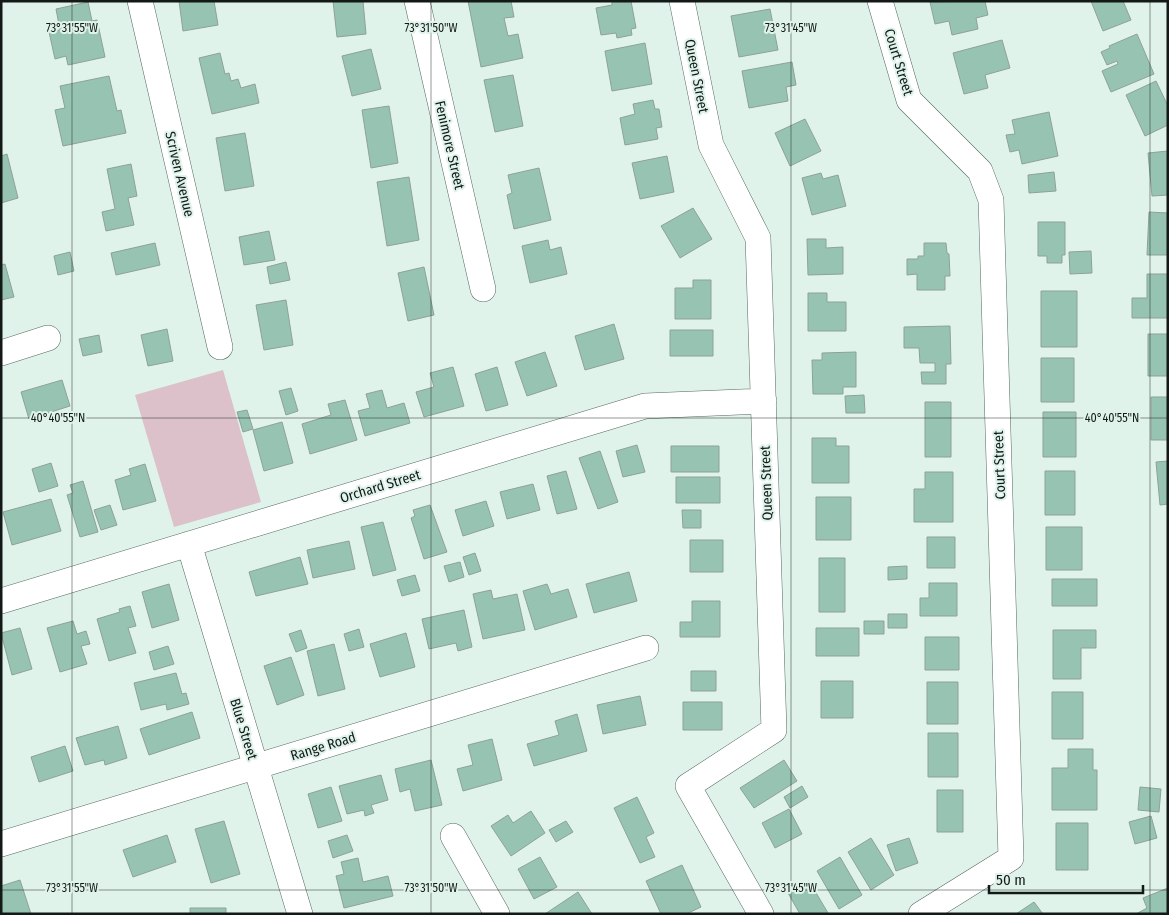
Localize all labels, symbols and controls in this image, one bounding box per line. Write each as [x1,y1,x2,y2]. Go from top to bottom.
text: 73°31'55"W [46,21,98,35]
text: 73°31'50"W [404,21,458,35]
text: 73°31'45"W [765,21,817,35]
street label: Court Street [880,27,917,98]
street label: Queen Street [681,38,712,115]
street label: Fenimore Street [431,99,468,192]
street label: Scriven Avenue [161,130,198,219]
text: 40°40'55"N [31,411,85,425]
text: 40°40'55"N [1085,411,1139,425]
street label: Court Street [990,430,1009,500]
street label: Queen Street [757,445,776,521]
street label: Orchard Street [338,466,423,507]
street label: Blue Street [226,696,261,762]
street label: Range Road [288,729,358,764]
scale bar [989,862,1143,894]
text: 50 m [996,871,1026,889]
text: 73°31'55"W [46,881,98,895]
text: 73°31'50"W [404,881,458,895]
text: 73°31'45"W [765,881,817,895]

